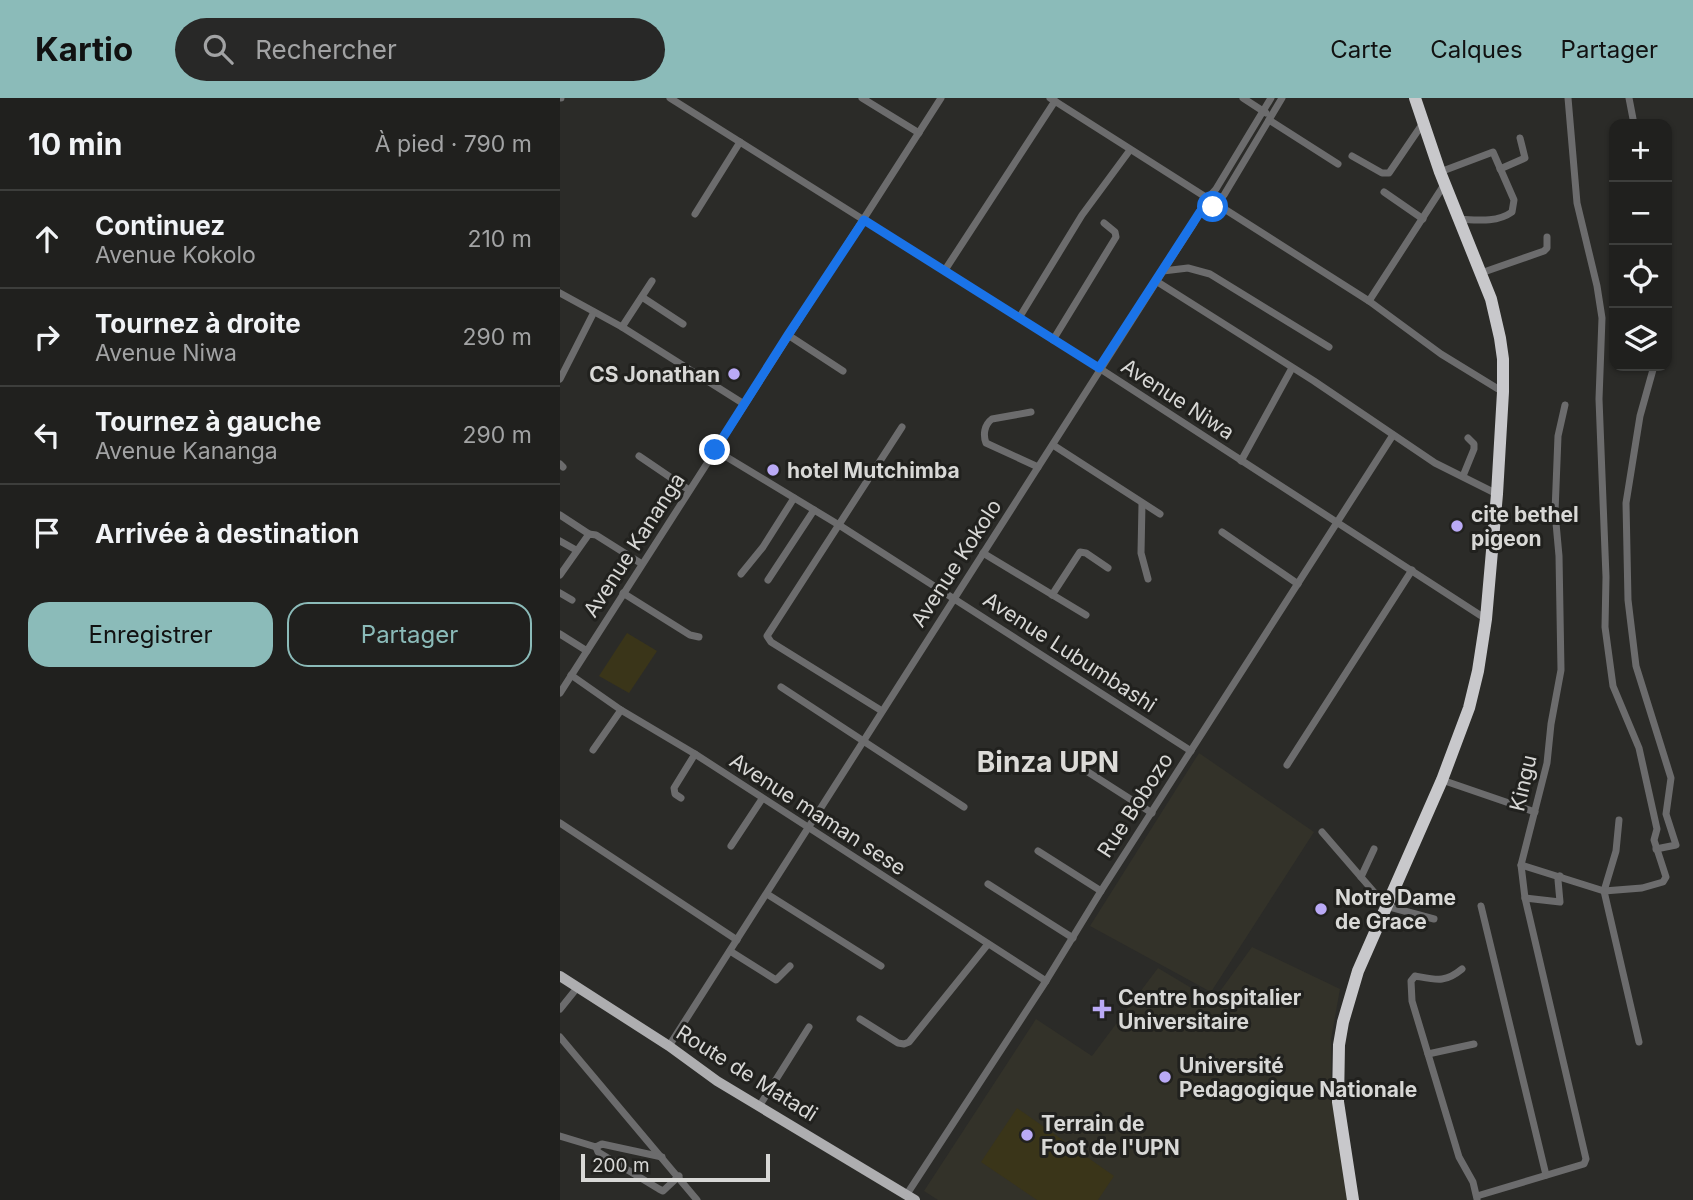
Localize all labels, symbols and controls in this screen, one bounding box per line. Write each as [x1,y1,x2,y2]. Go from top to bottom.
search box [175,18,665,81]
text: Kartio [35,29,133,69]
icon: search [199,30,237,68]
text: Rechercher [255,34,397,65]
text: Carte [1330,35,1392,64]
text: Calques [1430,35,1523,64]
text: Partager [1561,35,1658,64]
map controls [1609,119,1672,371]
button: + [1609,119,1672,182]
text: 10 min [28,126,122,162]
text: À pied · 790 m [375,130,532,158]
button: − [1609,182,1672,245]
route start [1197,191,1228,222]
text: Continuez [95,210,225,241]
icon: ahead [28,220,66,258]
text: 210 m [467,225,532,253]
text: Avenue Kokolo [95,241,256,269]
button: locate [1609,245,1672,308]
text: Tournez à droite [95,308,301,339]
button: layers [1609,308,1672,371]
icon: right [28,318,66,356]
text: 290 m [463,323,532,351]
text: Avenue Niwa [95,339,237,367]
street label: Avenue Niwa [1117,353,1239,445]
place label: CS Jonathan [589,362,720,387]
marker: CS Jonathan [726,366,742,382]
text: Tournez à gauche [95,406,321,437]
icon: left [28,416,66,454]
text: 290 m [463,421,532,449]
route end [699,434,730,465]
text: Avenue Kananga [95,437,278,465]
place label: hotel Mutchimba [787,458,960,483]
marker: hotel Mutchimba [765,462,781,478]
street label: Avenue Kananga [578,468,690,622]
street label: Avenue Kokolo [906,495,1006,631]
place label: cite bethel pigeon [1471,502,1579,551]
icon: arrive [28,514,66,552]
text: Arrivée à destination [95,518,360,549]
marker: cite bethel pigeon [1449,518,1465,534]
street label: Avenue Lubumbashi [979,587,1161,717]
button: Enregistrer [28,602,273,667]
button: Partager [287,602,532,667]
district label: Binza UPN [977,745,1119,779]
street label: Avenue maman sese [725,748,911,880]
street label: Rue Bobozo [1092,748,1178,862]
street label: Kingu [1504,752,1542,814]
place label: Notre Dame de Grace [1335,885,1456,934]
marker: Notre Dame de Grace [1313,901,1329,917]
place label: Centre hospitalier Universitaire [1118,985,1302,1034]
marker: Centre hospitalier Universitaire [1092,999,1112,1019]
street label: Route de Matadi [672,1020,822,1126]
place label: Université Pedagogique Nationale [1179,1053,1417,1102]
marker: Université Pedagogique Nationale [1157,1069,1173,1085]
place label: Terrain de Foot de l'UPN [1041,1111,1180,1160]
marker: Terrain de Foot de l'UPN [1019,1127,1035,1143]
scale bar [581,1151,770,1183]
text: 200 m [592,1154,650,1177]

